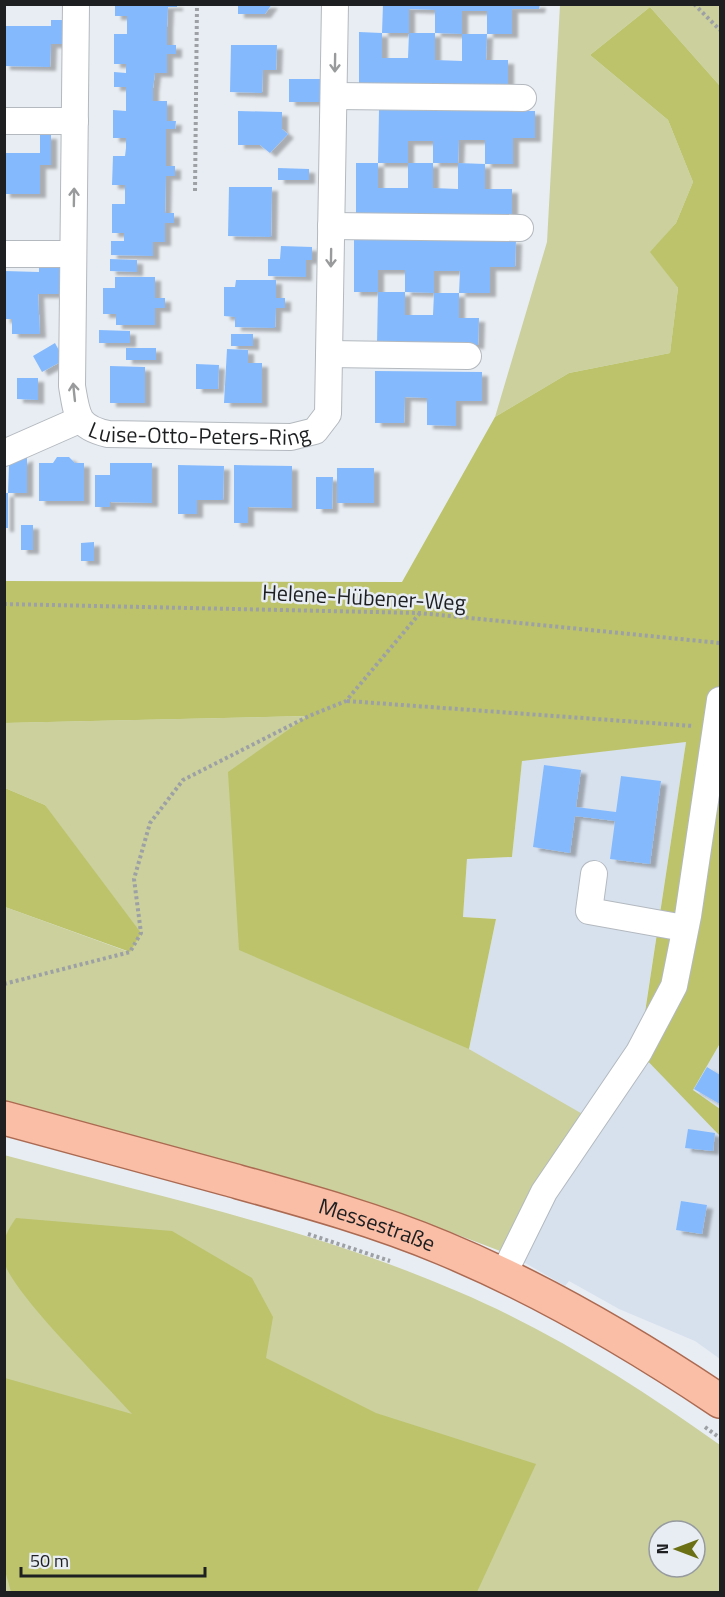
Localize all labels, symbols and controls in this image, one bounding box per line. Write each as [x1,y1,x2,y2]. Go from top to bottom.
one-way arrow [329,52,340,72]
one-way arrow [68,188,80,208]
one-way arrow [325,247,337,267]
one-way arrow [68,383,79,402]
street label: Luise-Otto-Peters-Ring [83,412,314,454]
street label: Helene-Hübener-Weg [261,575,467,619]
street label: Messestraße [315,1189,441,1260]
north arrow [647,1519,707,1579]
scale bar [21,1540,206,1578]
text: N [650,1543,674,1555]
text: 50 m [30,1547,69,1574]

